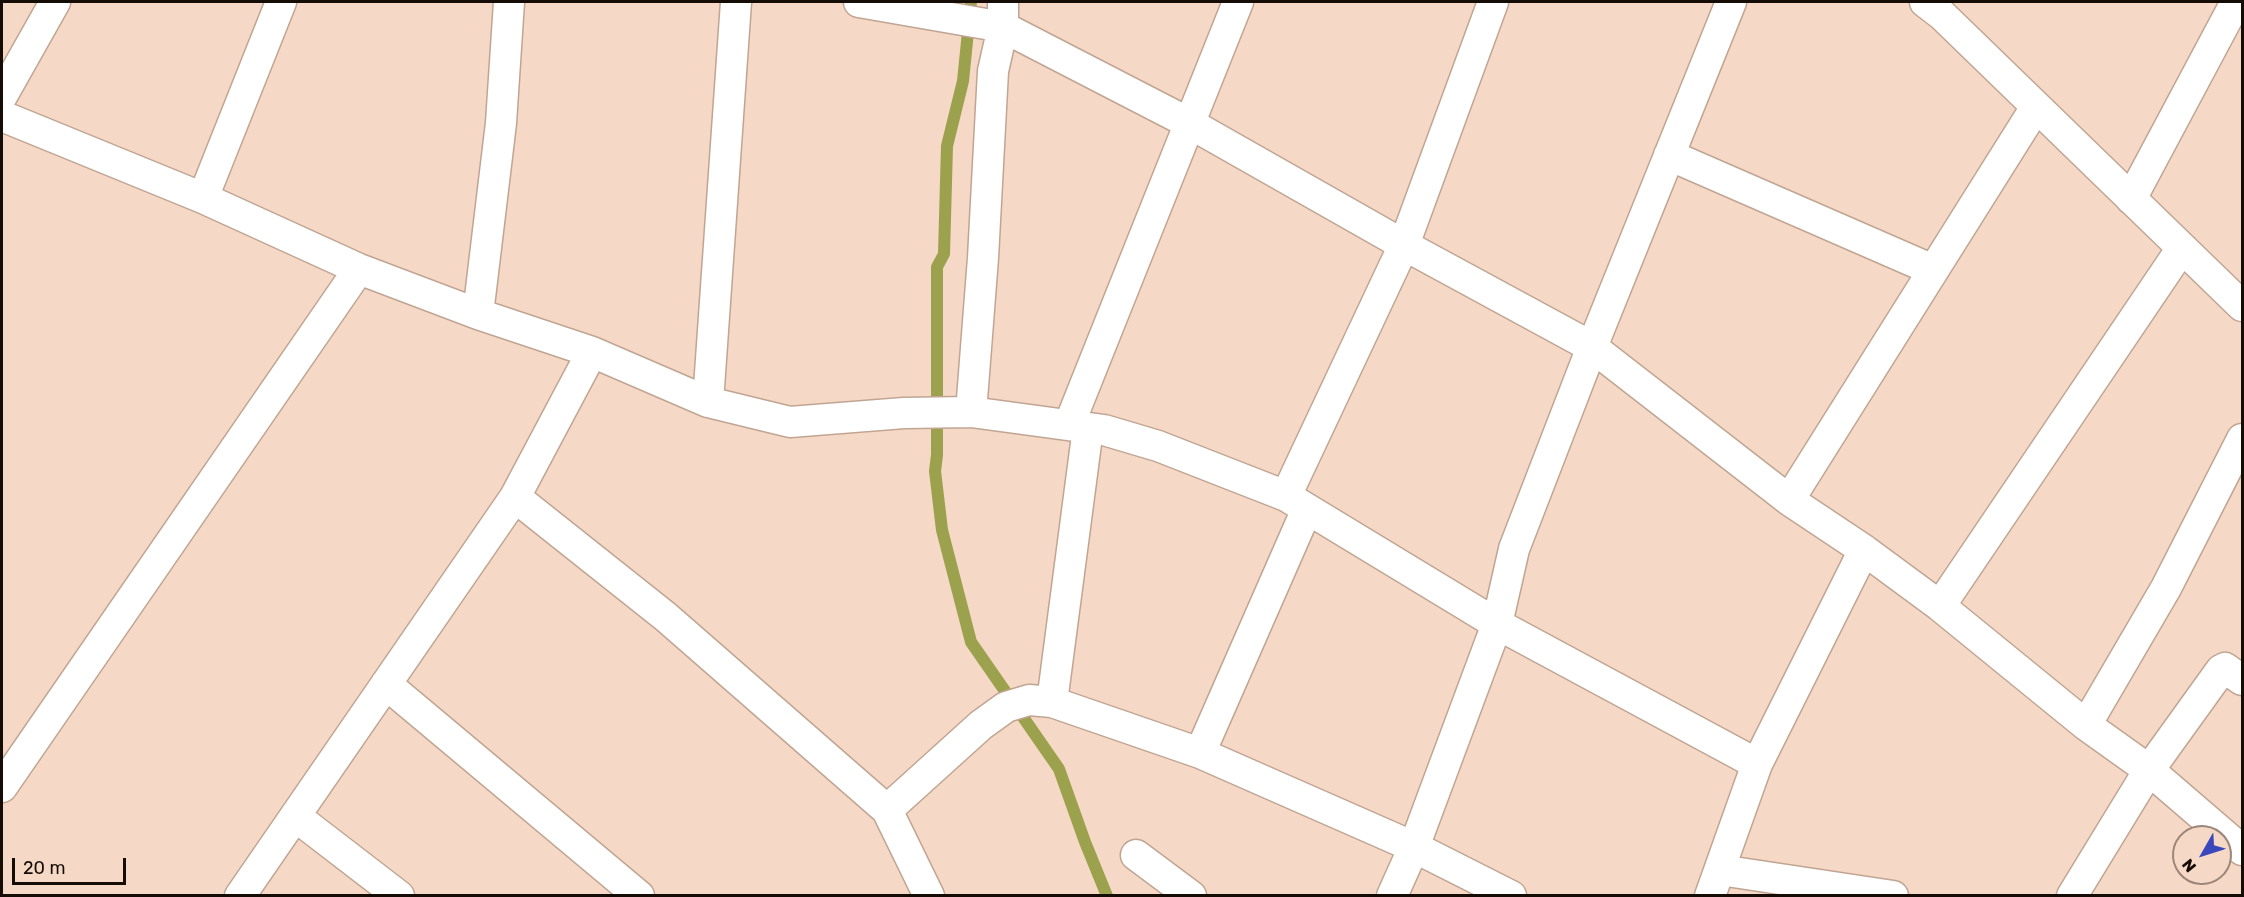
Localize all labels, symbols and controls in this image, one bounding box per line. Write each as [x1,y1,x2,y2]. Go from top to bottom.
north arrow [2172,825,2232,885]
scale bar [15,846,129,884]
text: N [2178,855,2200,876]
text: 20 m [23,857,65,879]

